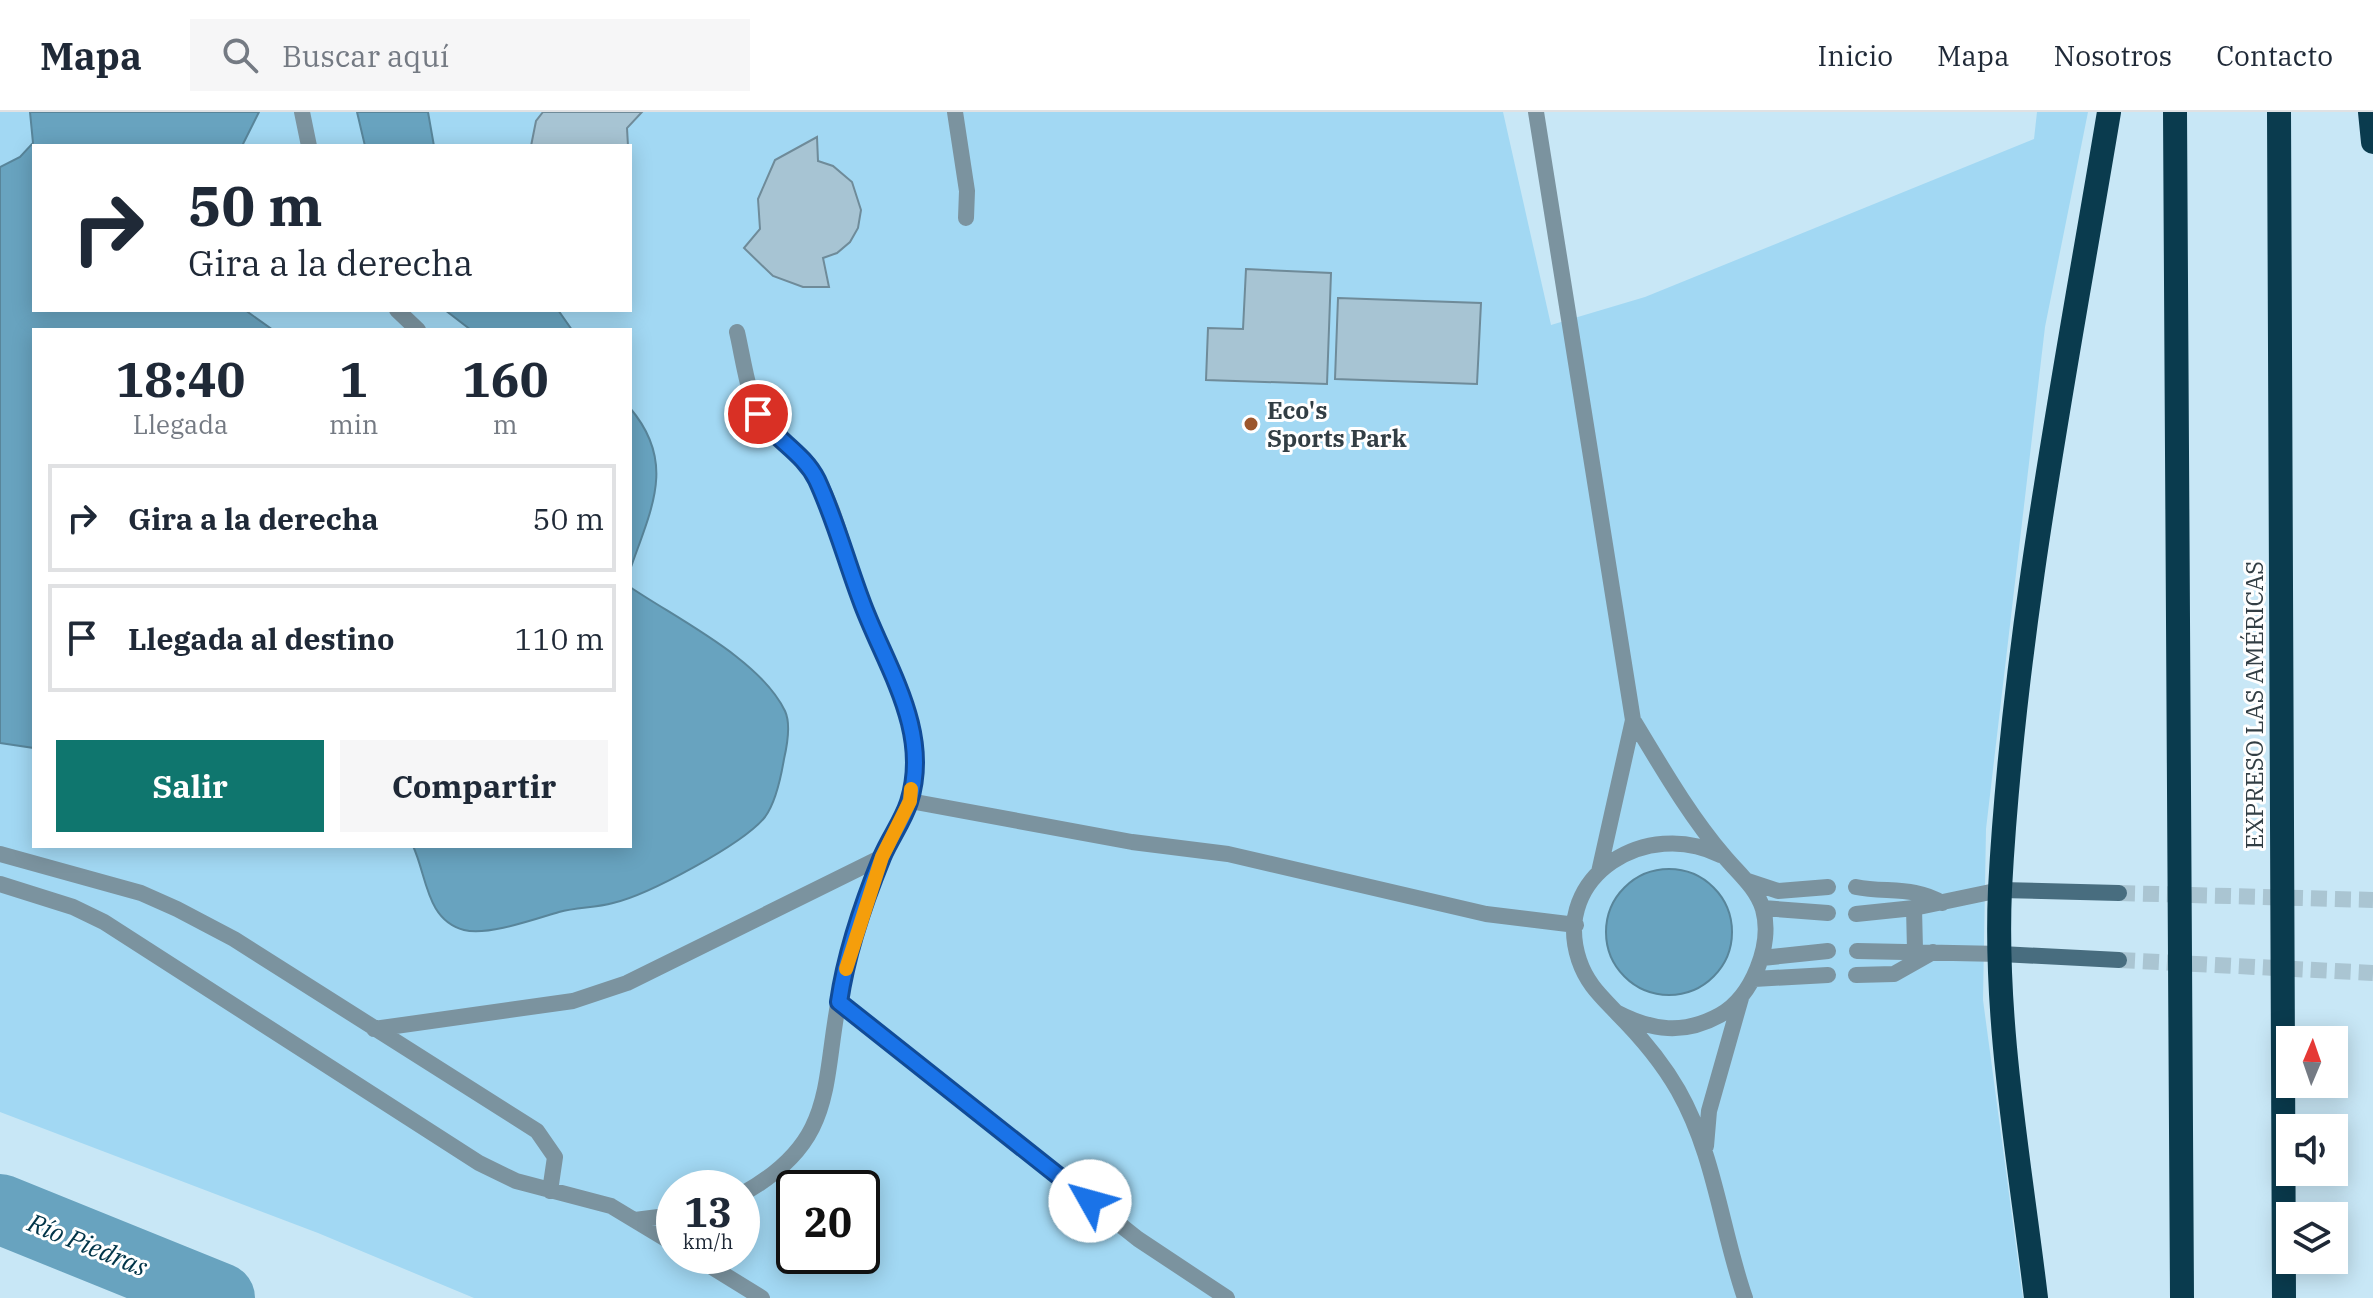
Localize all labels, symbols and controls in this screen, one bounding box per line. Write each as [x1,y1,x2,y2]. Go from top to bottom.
search box [190,19,750,91]
text: Mapa [40,31,142,80]
icon: search [218,33,262,77]
text: Buscar aquí [282,36,449,75]
text: Inicio [1818,37,1893,74]
text: Mapa [1937,37,2009,74]
text: Nosotros [2053,37,2172,74]
text: Contacto [2216,37,2333,74]
text: 50 m [188,169,323,241]
icon: right [56,176,160,280]
text: Gira a la derecha [188,239,473,286]
text: 18:40 [116,348,245,410]
text: 1 [339,348,368,410]
text: 160 [462,348,548,410]
pin [724,380,792,448]
icon: arrive [736,392,780,436]
place label: Eco's Sports Park [1267,394,1407,454]
text: Llegada [133,407,228,441]
text: min [329,407,378,441]
text: m [493,407,518,441]
marker: Eco's Sports Park [1242,415,1260,433]
icon: right [60,496,104,540]
text: Gira a la derecha [128,499,379,538]
text: 50 m [532,499,604,538]
street label: EXPRESO LAS AMÉRICAS [2238,561,2270,849]
icon: arrive [60,616,104,660]
text: Llegada al destino [128,619,394,658]
text: 110 m [514,619,604,658]
button: Salir [56,740,324,832]
button: Compartir [340,740,608,832]
north arrow [2276,1026,2348,1098]
map controls [2276,1026,2348,1274]
button: sound [2276,1114,2348,1186]
position arrow [1048,1159,1132,1243]
speed limit sign: 20 [776,1170,880,1274]
text: 13 [684,1186,732,1238]
button: layers [2276,1202,2348,1274]
water label: Río Piedras [22,1204,153,1283]
text: km/h [683,1228,733,1255]

